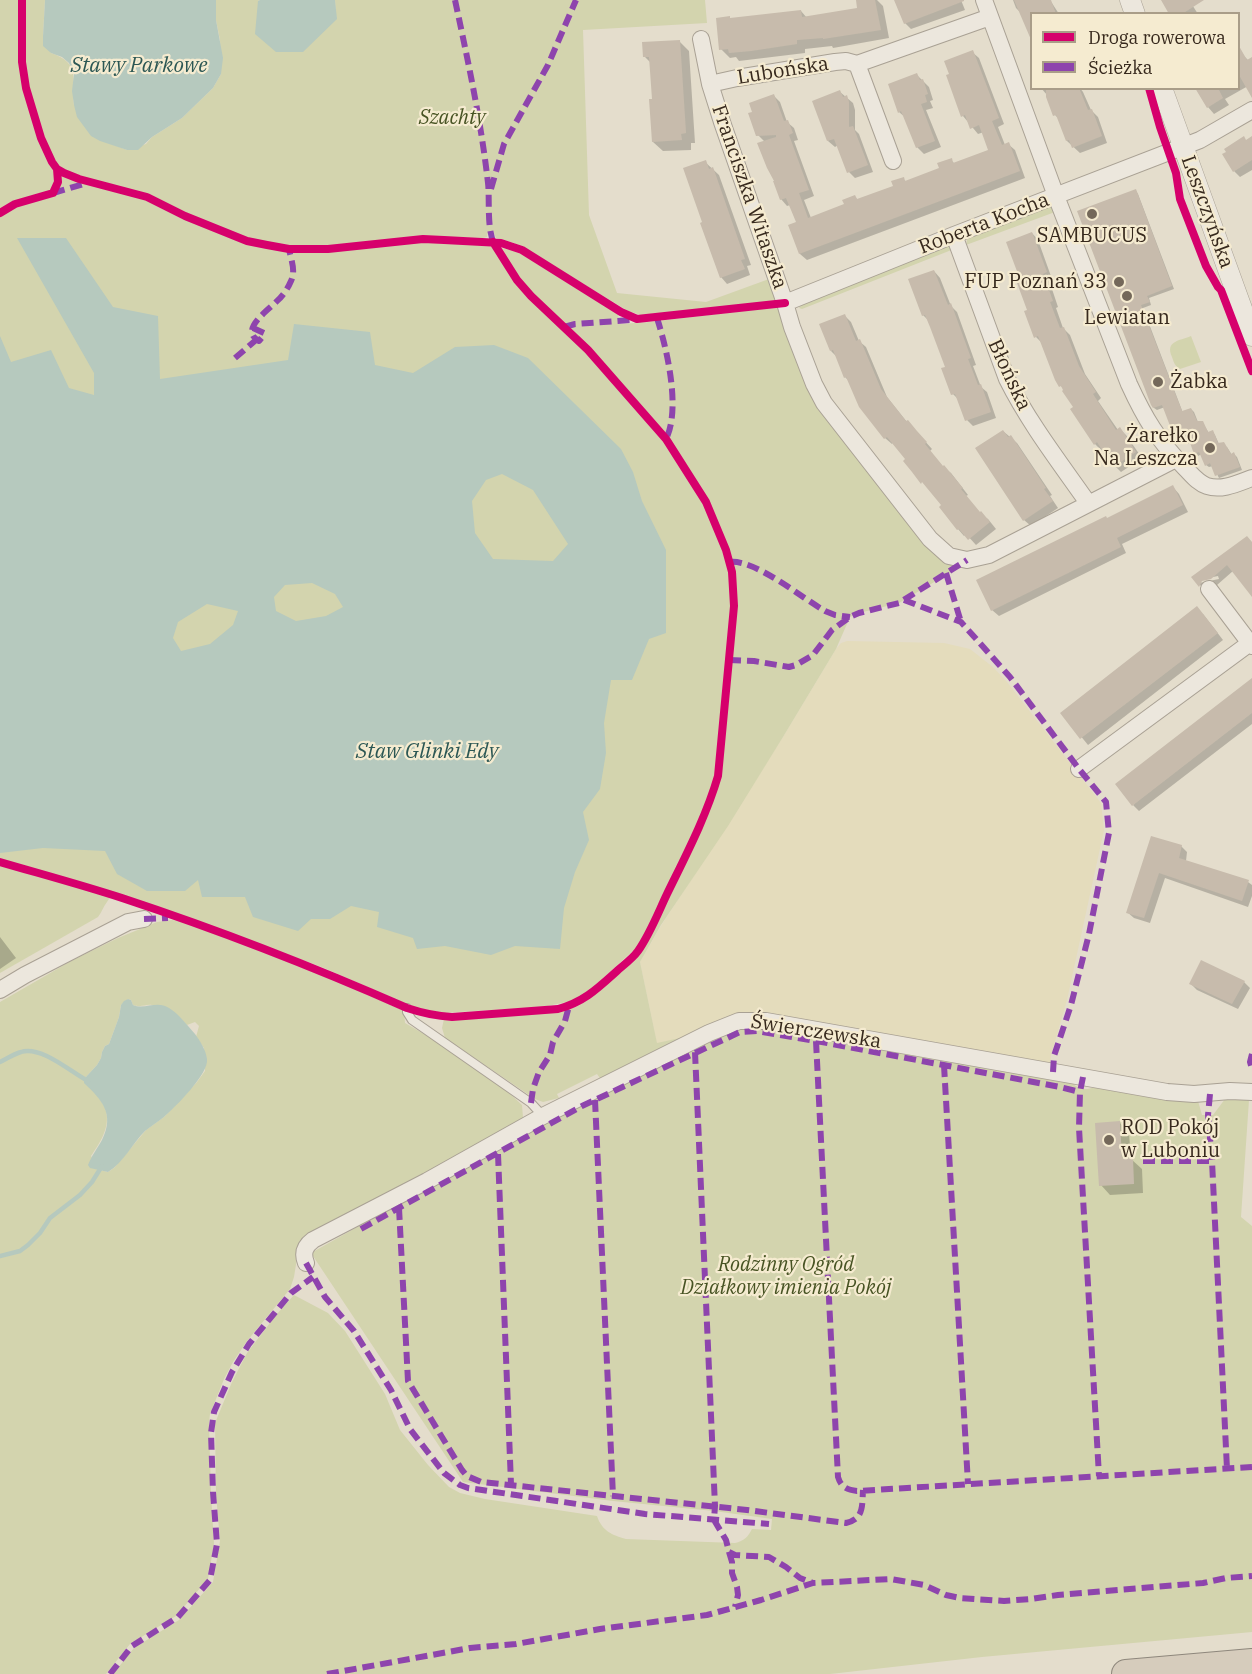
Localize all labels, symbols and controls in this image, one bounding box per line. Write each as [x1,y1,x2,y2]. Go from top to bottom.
legend [1030,12,1240,90]
text: Droga rowerowa [1088,26,1226,49]
street label: Lubońska [735,52,831,90]
water label: Stawy Parkowe [70,53,208,79]
text: Ścieżka [1088,56,1153,79]
street label: Franciszka Witaszka [706,102,792,292]
park label: Szachty [419,106,485,130]
street label: Leszczyńska [1176,152,1238,272]
street label: Roberta Kocha [915,188,1053,260]
marker: SAMBUCUS [1085,207,1099,221]
place label: SAMBUCUS [1037,224,1147,248]
place label: FUP Poznań 33 [964,270,1107,294]
marker: FUP Poznań 33 [1112,275,1126,289]
marker: Lewiatan [1120,289,1134,303]
place label: Lewiatan [1084,306,1170,330]
street label: Błońska [982,335,1036,415]
place label: Żabka [1170,370,1228,394]
marker: Żabka [1151,375,1165,389]
place label: Żarełko Na Leszcza [1094,424,1198,471]
marker: Żarełko Na Leszcza [1203,441,1217,455]
water label: Staw Glinki Edy [356,739,498,765]
street label: Świerczewska [749,1010,883,1054]
place label: ROD Pokój w Luboniu [1121,1116,1220,1163]
marker: ROD Pokój w Luboniu [1102,1133,1116,1147]
park label: Rodzinny Ogród Działkowy imienia Pokój [681,1253,891,1300]

